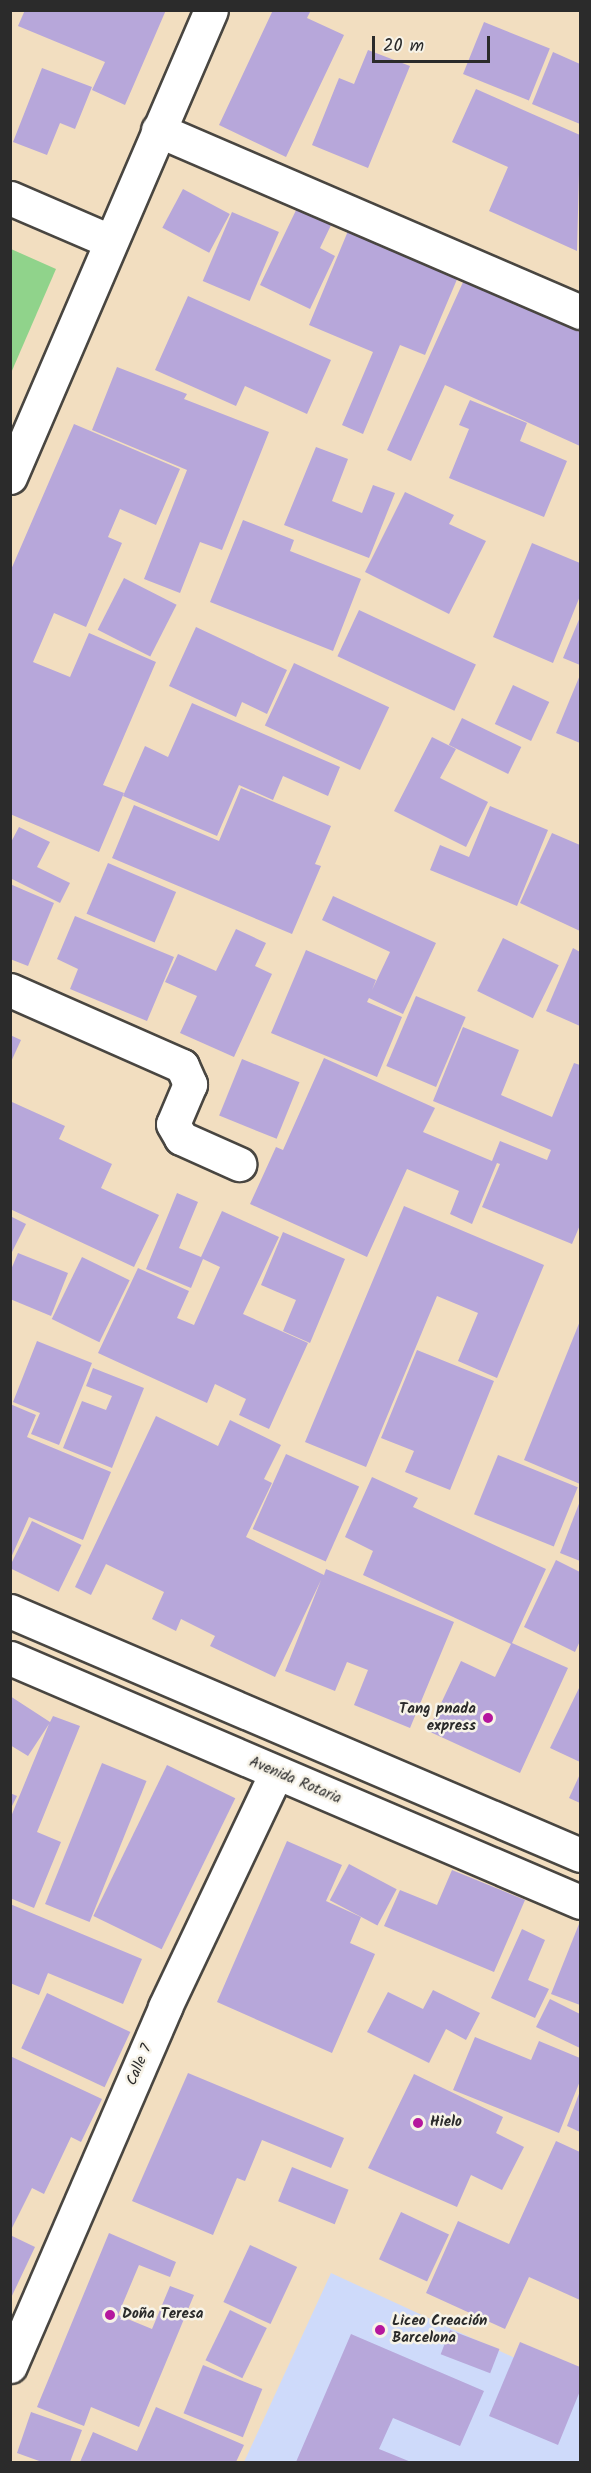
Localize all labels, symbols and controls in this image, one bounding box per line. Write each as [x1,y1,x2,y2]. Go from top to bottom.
scale bar [375,24,494,62]
text: 20 m [383,32,424,61]
place label: Tang pnada express [399,1700,476,1735]
marker: Tang pnada express [481,1711,495,1725]
street label: Avenida Rotaria [246,1754,344,1808]
street label: Calle 7 [123,2042,157,2088]
place label: Hielo [430,2114,462,2132]
marker: Hielo [411,2116,425,2130]
place label: Doña Teresa [122,2306,203,2324]
marker: Doña Teresa [103,2308,117,2322]
place label: Liceo Creación Barcelona [392,2312,487,2347]
marker: Liceo Creación Barcelona [373,2323,387,2337]

